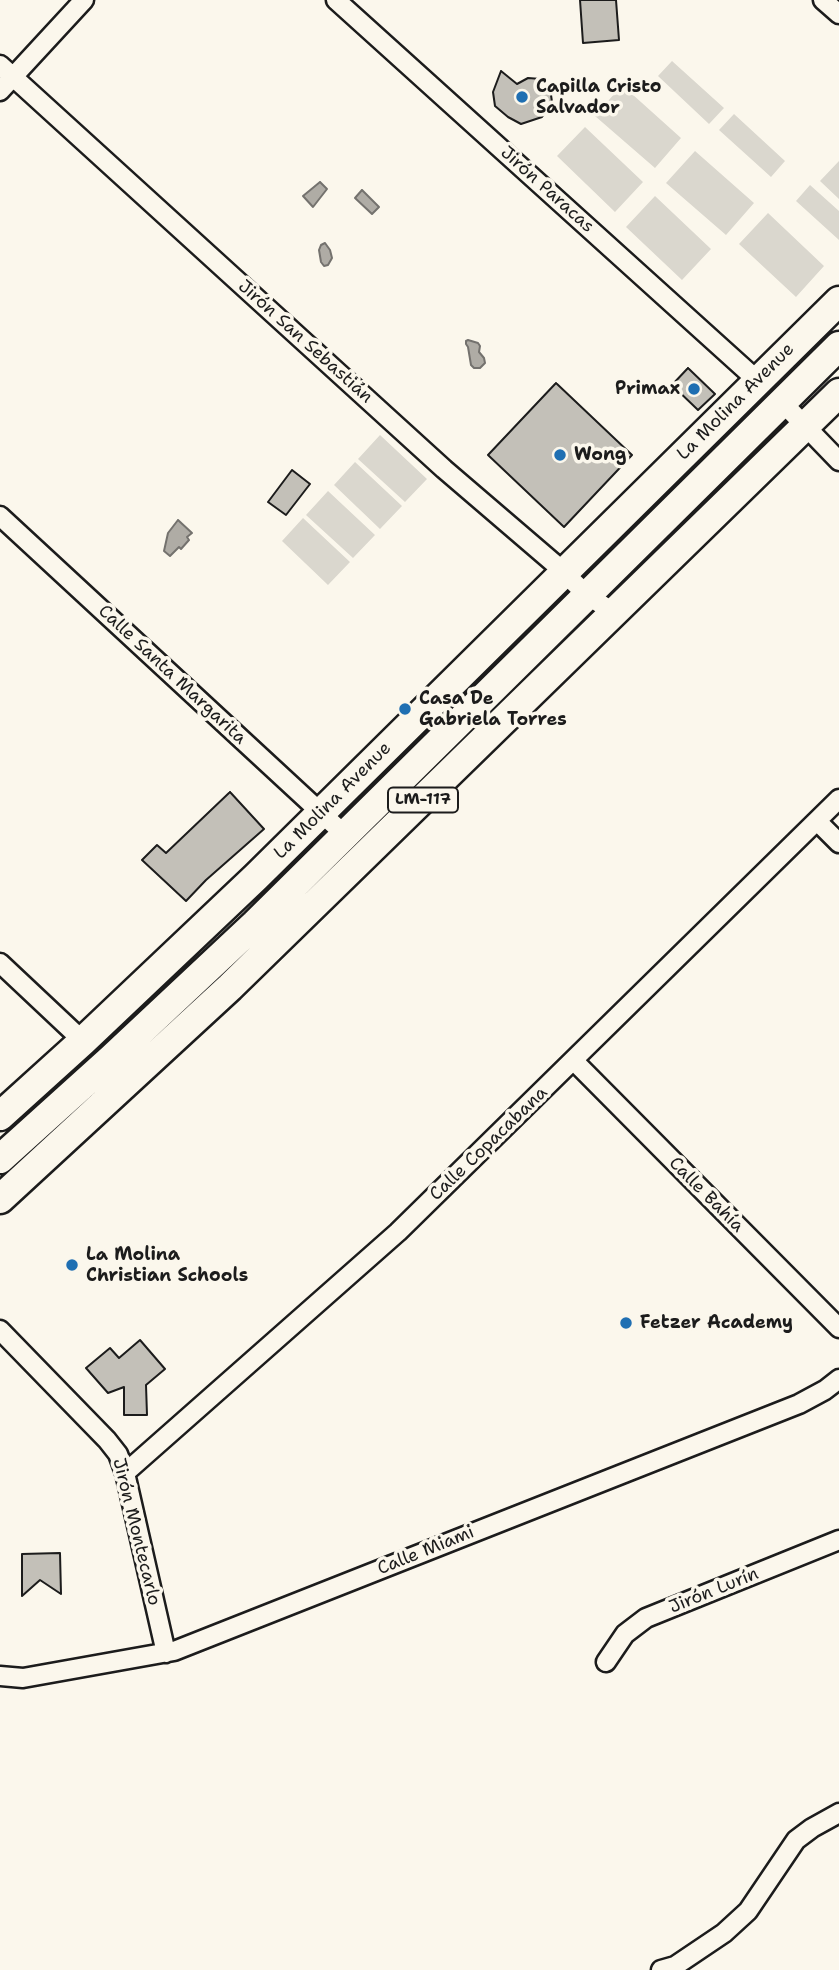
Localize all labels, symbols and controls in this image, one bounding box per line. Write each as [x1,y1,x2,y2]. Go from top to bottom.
place label: Capilla Cristo Salvador [536,76,661,119]
marker: Capilla Cristo Salvador [514,89,530,105]
street label: Jirón Paracas [496,142,598,238]
street label: Jirón San Sebastián [233,276,377,408]
street label: La Molina Avenue [673,339,799,465]
place label: Primax [615,378,680,400]
marker: Primax [686,381,702,397]
place label: Wong [574,444,627,466]
marker: Wong [552,447,568,463]
street label: Calle Santa Margarita [93,601,251,749]
place label: Casa De Gabriela Torres [419,688,567,730]
marker: Casa De Gabriela Torres [397,701,413,717]
street label: La Molina Avenue [270,738,396,864]
road number: LM-117 [388,788,458,813]
street label: Calle Copacabana [426,1082,552,1206]
street label: Calle Bahía [664,1153,748,1237]
place label: La Molina Christian Schools [86,1244,248,1286]
marker: La Molina Christian Schools [64,1257,80,1273]
place label: Fetzer Academy [640,1312,793,1334]
marker: Fetzer Academy [618,1315,634,1331]
street label: Jirón Montecarlo [107,1456,165,1608]
street label: Calle Miami [374,1522,478,1580]
street label: Jirón Lurín [666,1563,762,1619]

